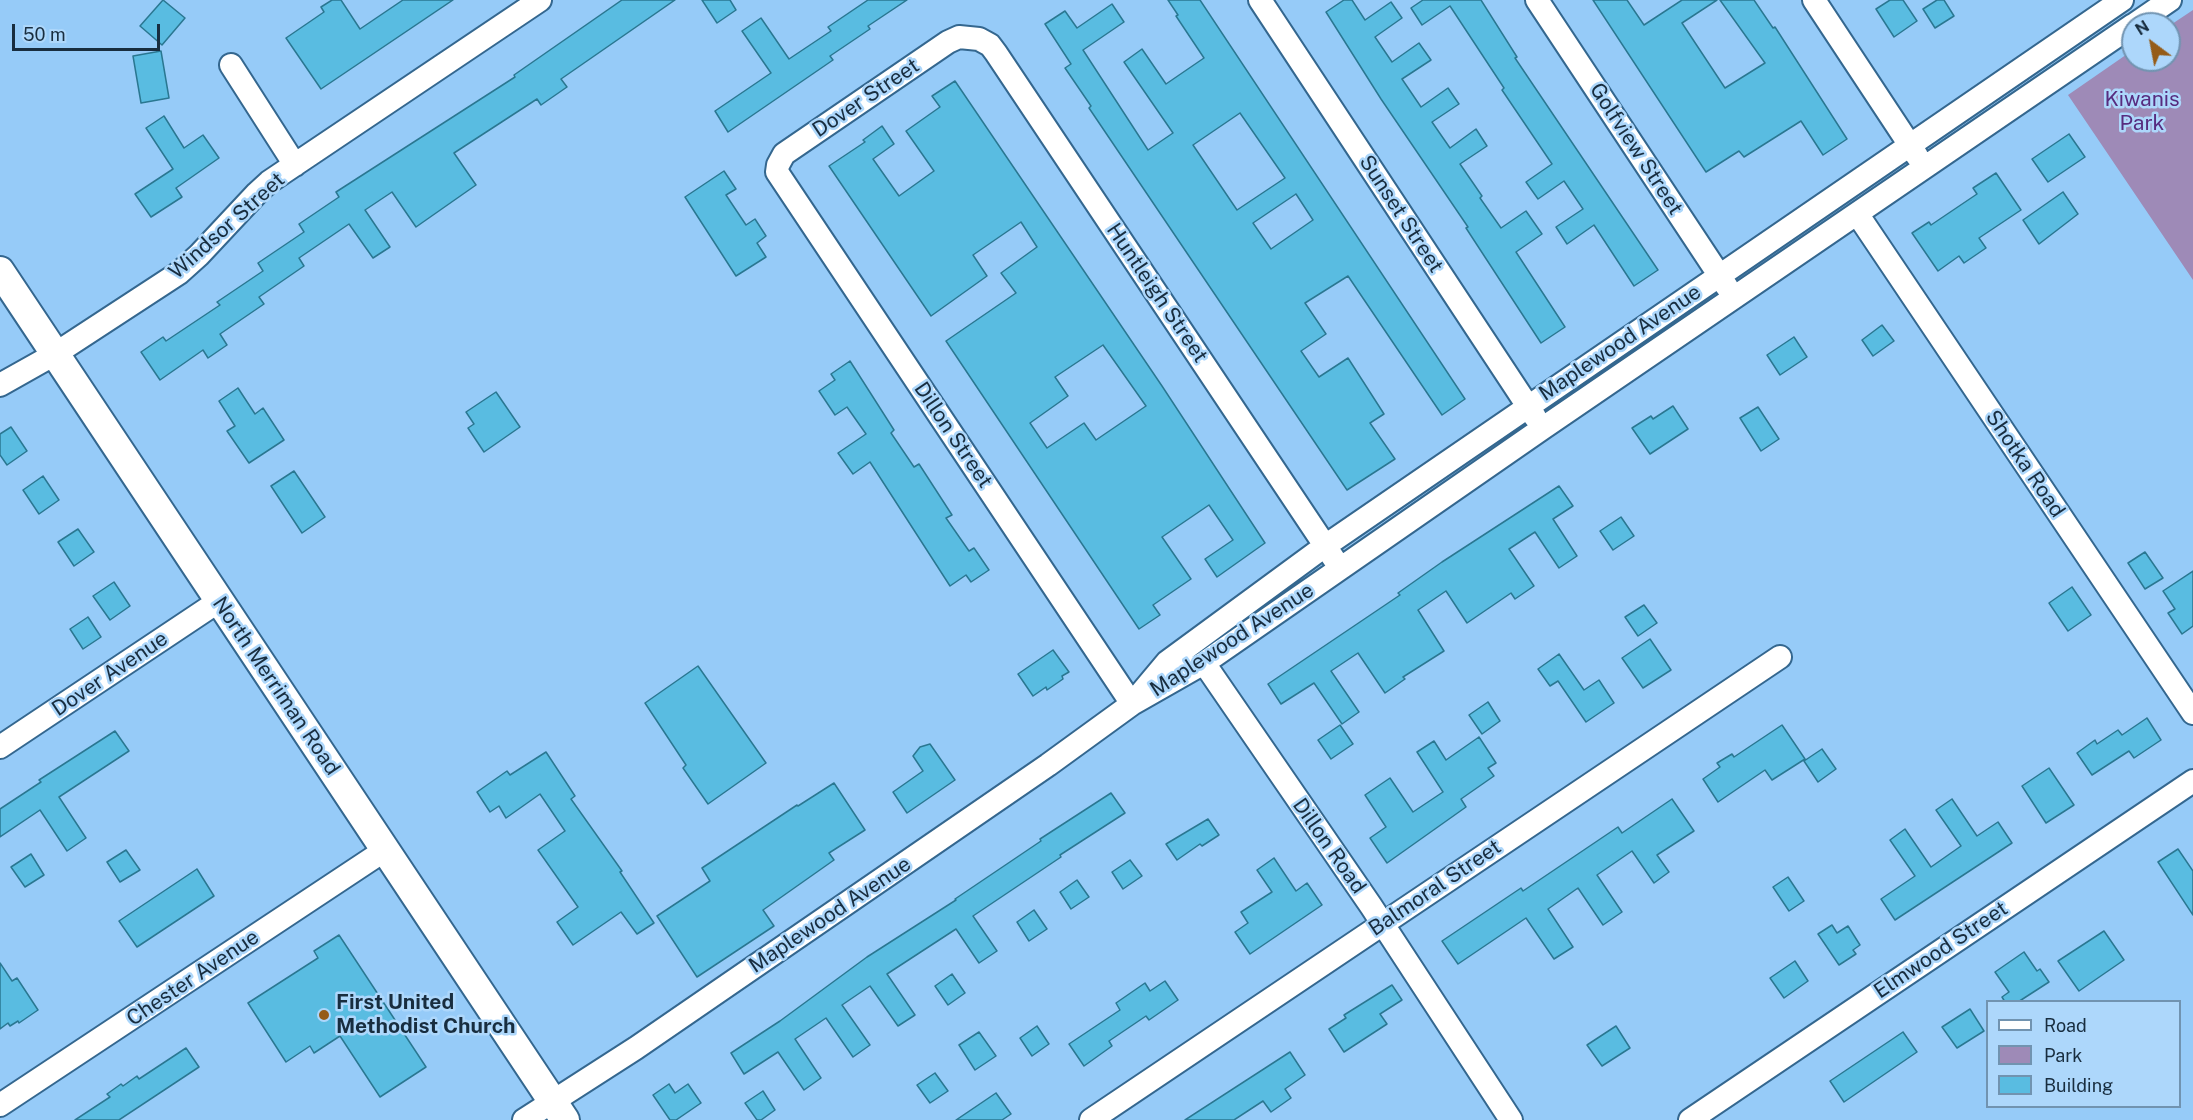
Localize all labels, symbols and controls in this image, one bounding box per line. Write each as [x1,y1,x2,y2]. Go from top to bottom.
scale bar [15,12,164,50]
north arrow [2121,12,2181,72]
text: N [2132,17,2153,39]
text: 50 m [23,24,66,45]
street label: Dover Street [808,53,924,143]
street label: Golfview Street [1584,78,1688,220]
park label: Kiwanis Park [2104,87,2180,137]
street label: Sunset Street [1354,151,1448,277]
street label: Windsor Street [164,167,290,285]
street label: Huntleigh Street [1101,218,1213,368]
street label: Maplewood Avenue [1534,279,1706,407]
street label: Dillon Street [908,377,998,493]
street label: Shotka Road [1980,406,2070,522]
street label: Maplewood Avenue [1146,578,1318,702]
street label: North Merriman Road [207,592,345,780]
street label: Dover Avenue [47,626,173,722]
street label: Dillon Road [1287,793,1371,899]
street label: Balmoral Street [1364,834,1506,942]
street label: Maplewood Avenue [744,851,916,979]
street label: Elmwood Street [1869,896,2013,1004]
street label: Chester Avenue [122,924,264,1032]
place label: First United Methodist Church [336,990,516,1040]
legend [1986,1000,2181,1108]
marker: First United Methodist Church [317,1008,331,1022]
text: Road [2044,1015,2087,1036]
text: Park [2044,1045,2082,1066]
text: Building [2044,1075,2113,1096]

